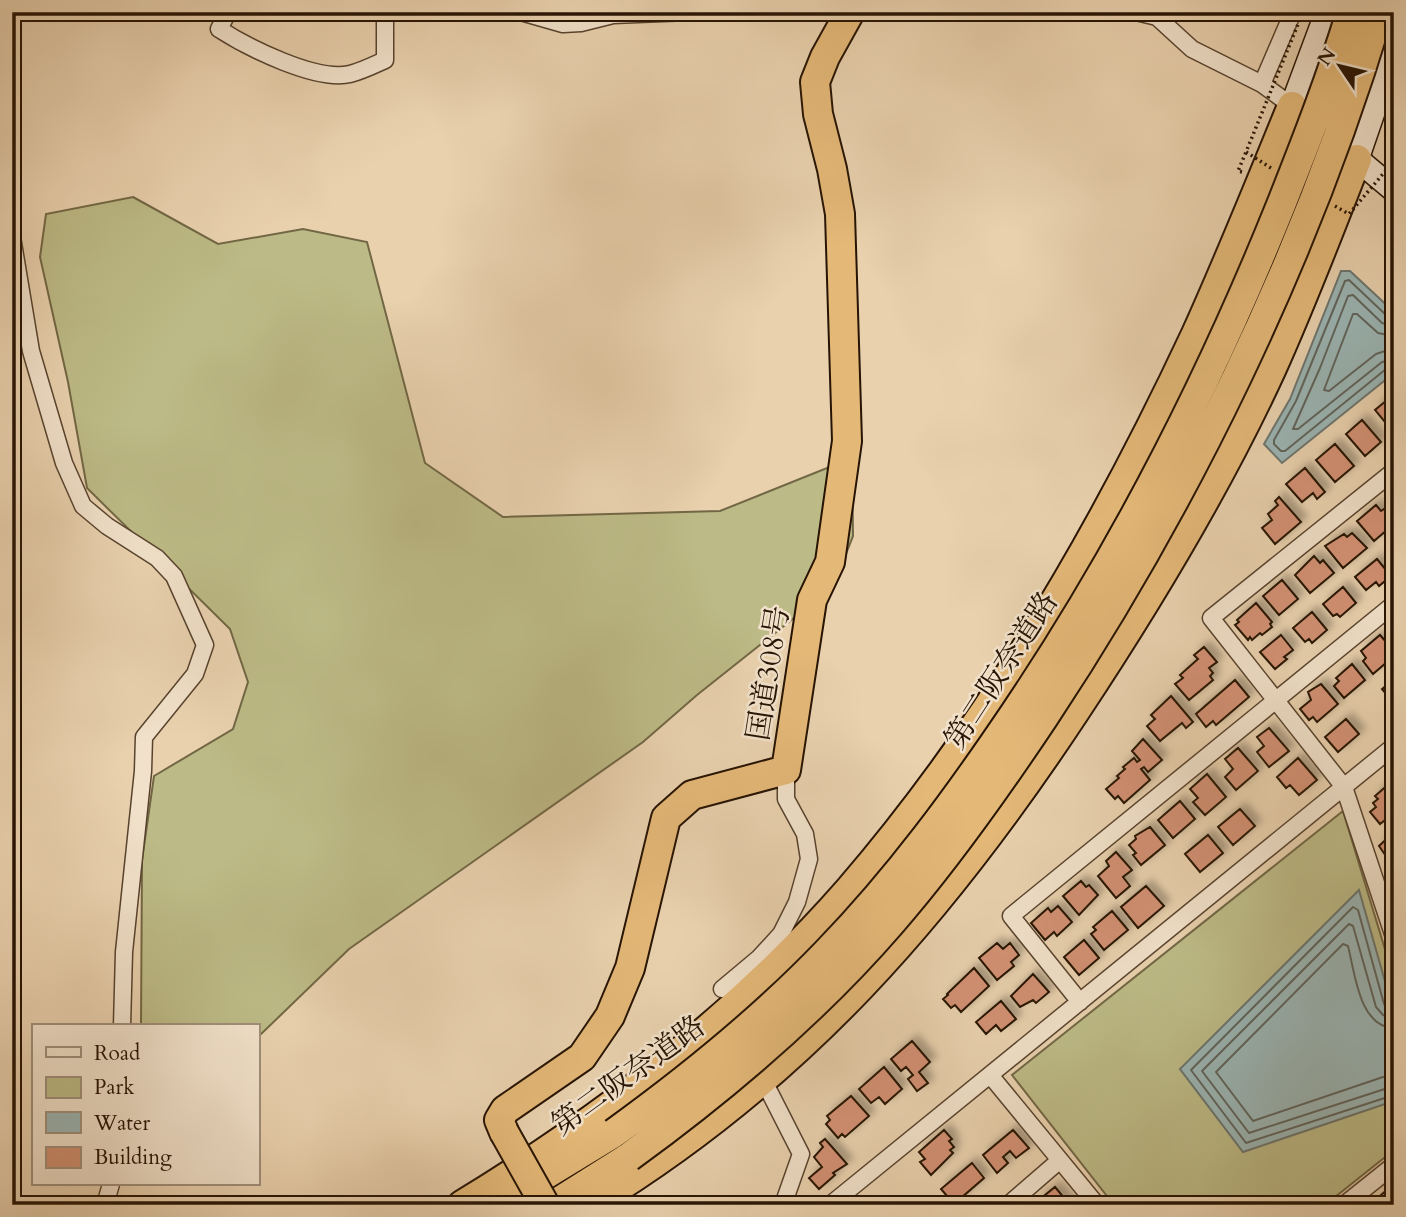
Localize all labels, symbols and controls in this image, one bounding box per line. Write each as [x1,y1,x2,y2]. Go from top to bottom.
north arrow [1304,32,1374,102]
text: N [1312,42,1343,71]
street label: 第二阪奈道路 [935,584,1068,757]
street label: 国道308号 [738,603,799,744]
street label: 第二阪奈道路 [543,1006,713,1145]
legend [32,1024,259,1186]
text: Road [94,1039,140,1068]
text: Park [94,1073,135,1102]
text: Water [93,1109,150,1138]
text: Building [94,1143,172,1172]

